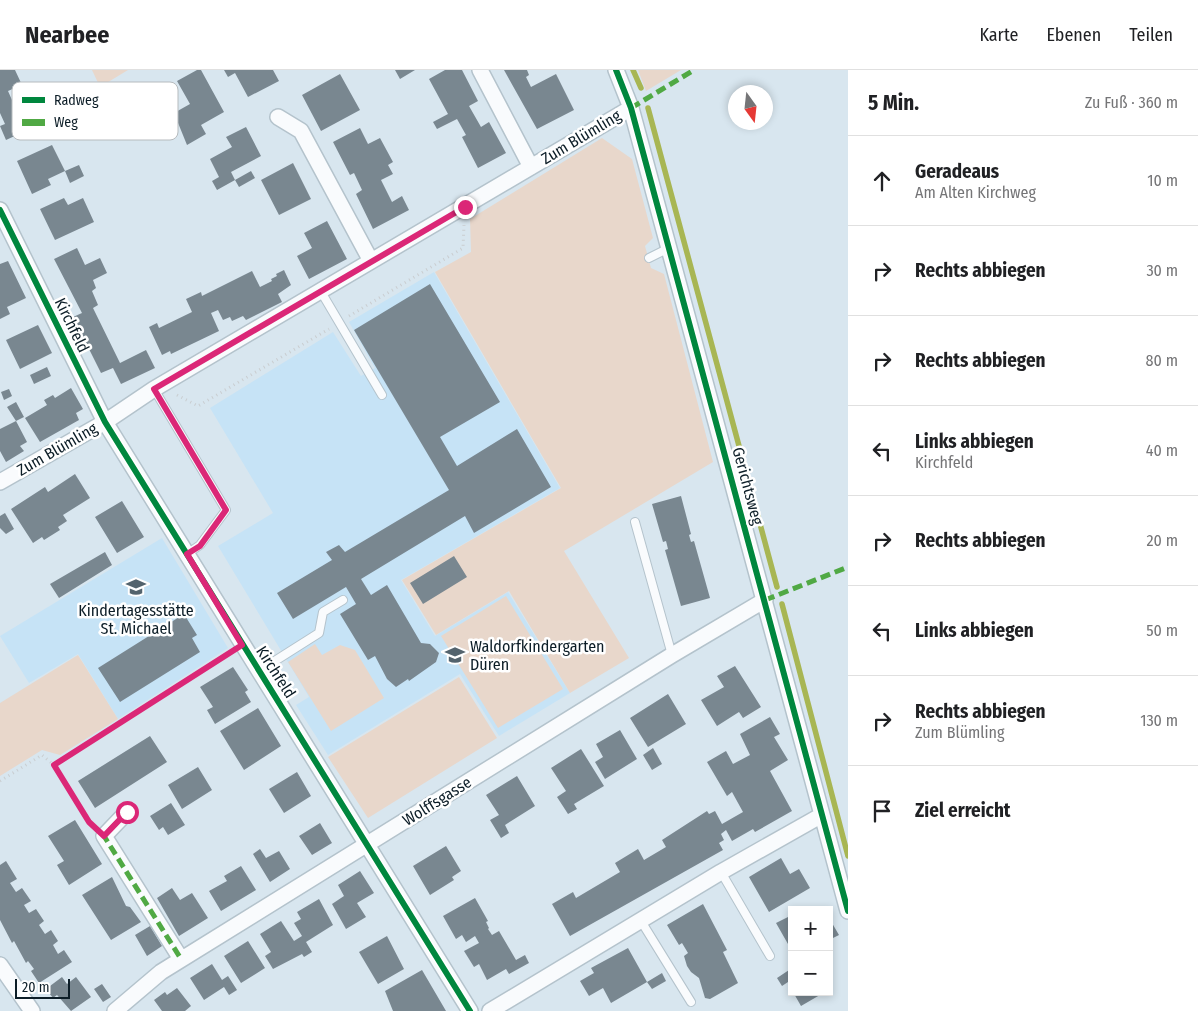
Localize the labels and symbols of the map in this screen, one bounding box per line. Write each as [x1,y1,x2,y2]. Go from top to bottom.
legend [12,82,178,140]
north arrow [728,85,773,130]
text: Radweg [54,92,99,109]
street label: Zum Blümling [538,106,625,168]
text: Weg [54,114,78,131]
route end [454,196,477,219]
street label: Kirchfeld [51,295,93,355]
street label: Zum Blümling [13,418,101,480]
street label: Gerichtsweg [728,445,768,527]
school or university icon: Kindertagesstätte St. Michael [125,576,147,598]
place label: Kindertagesstätte St. Michael [78,601,194,638]
place label: Waldorfkindergarten Düren [470,637,605,674]
street label: Kirchfeld [252,642,300,702]
school or university icon: Waldorfkindergarten Düren [444,644,466,666]
street label: Wolffsgasse [399,772,475,830]
route start [116,801,139,824]
scale bar [15,976,70,999]

